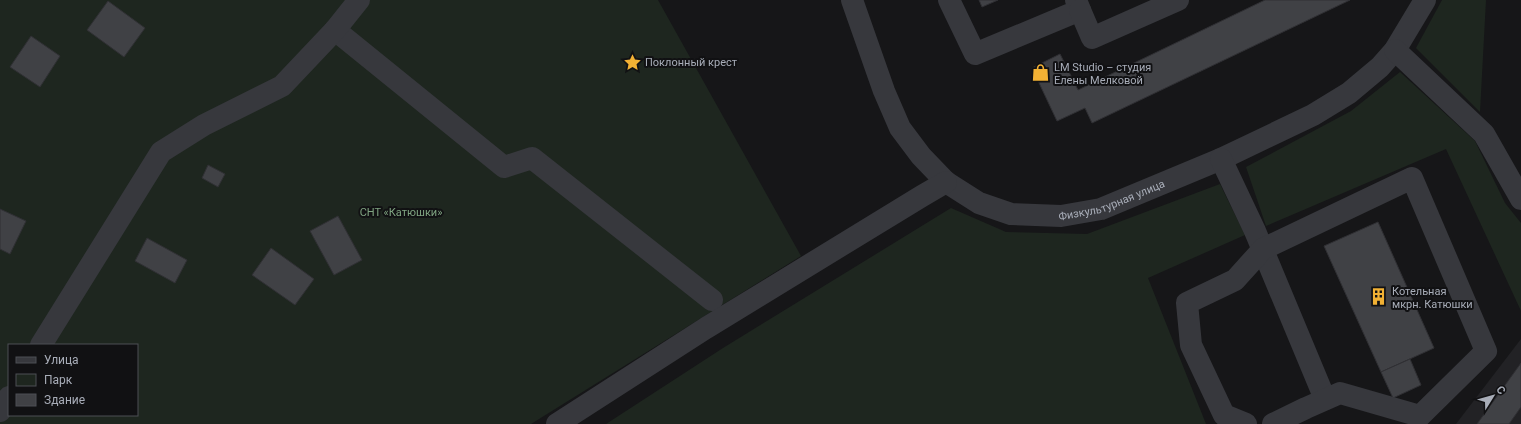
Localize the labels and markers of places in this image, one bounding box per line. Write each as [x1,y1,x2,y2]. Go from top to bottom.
place icon: Поклонный крест [622,52,642,72]
place label: Поклонный крест [645,56,738,69]
place label: LM Studio – студия Елены Мелковой [1054,61,1151,87]
shop icon: LM Studio – студия Елены Мелковой [1031,63,1051,83]
place label: Котельная мкрн. Катюшки [1392,285,1473,311]
building icon: Котельная мкрн. Катюшки [1369,287,1389,307]

